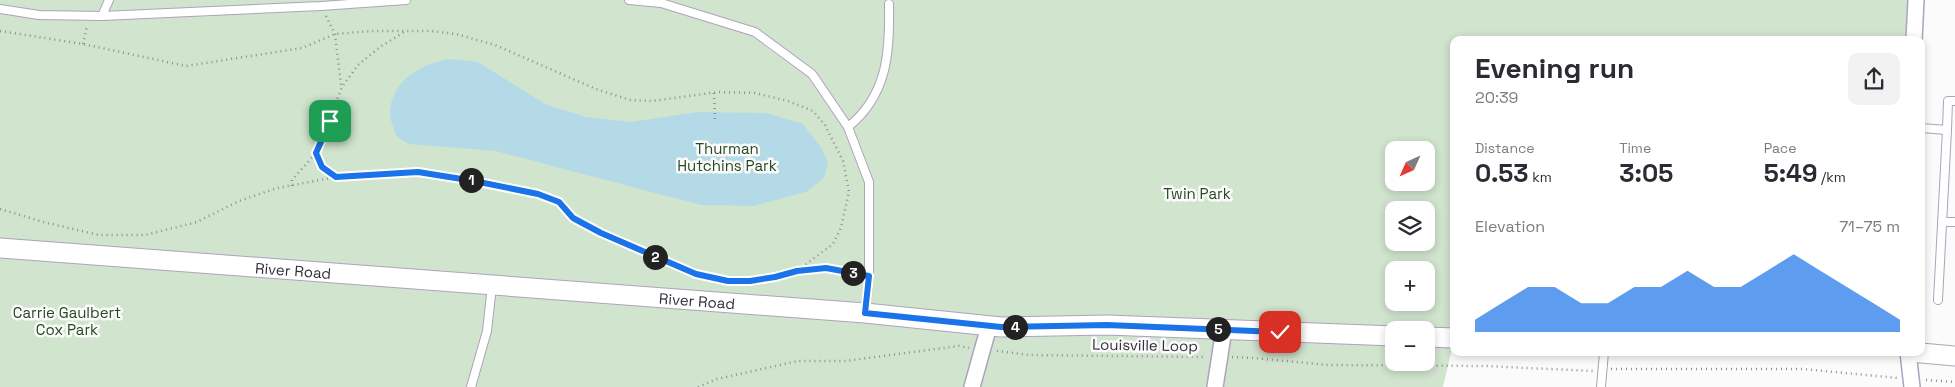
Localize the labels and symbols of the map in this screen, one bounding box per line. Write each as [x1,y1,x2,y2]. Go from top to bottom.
pin [309,100,351,142]
park label: Thurman Hutchins Park [677,139,777,175]
north arrow [1385,141,1435,191]
pin: 1 [458,168,484,192]
park label: Twin Park [1163,184,1231,203]
pin: 2 [642,244,668,270]
street label: River Road [254,258,332,282]
pin: 3 [840,260,866,286]
street label: River Road [658,288,736,313]
park label: Carrie Gaulbert Cox Park [13,303,121,339]
pin [1259,311,1301,353]
pin: 4 [1002,314,1028,340]
pin: 5 [1206,316,1230,342]
street label: Louisville Loop [1092,335,1198,355]

